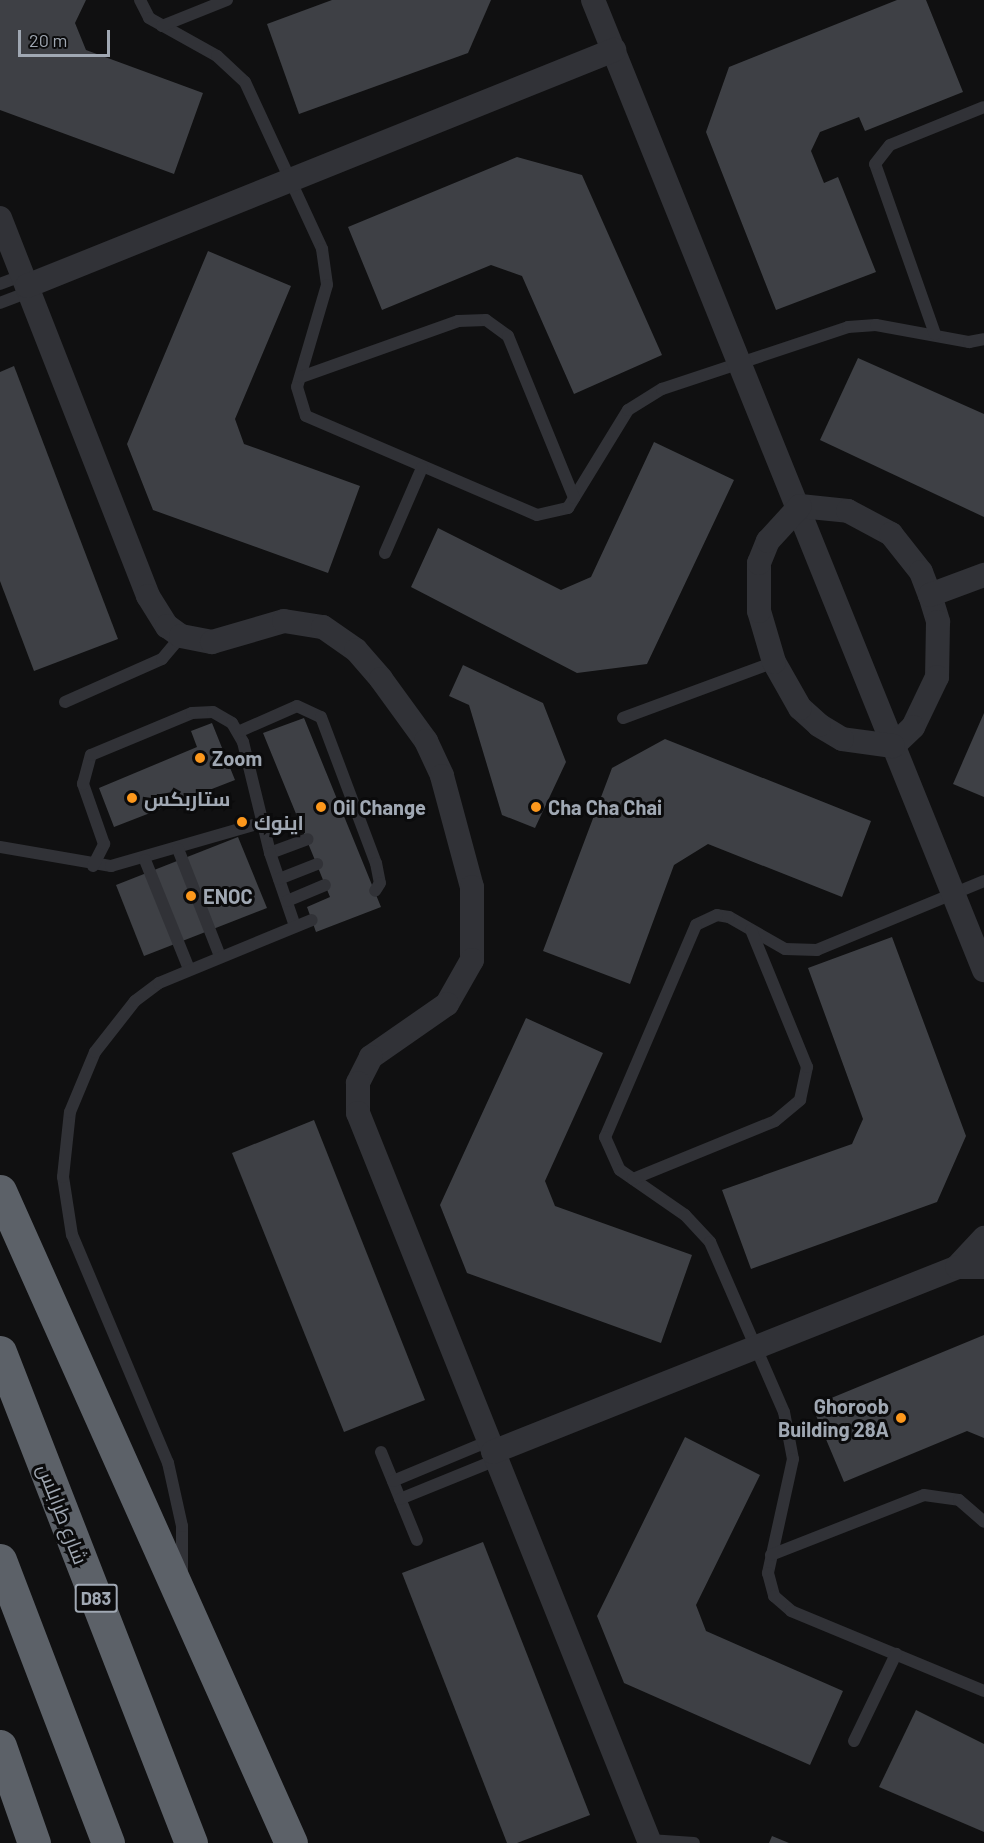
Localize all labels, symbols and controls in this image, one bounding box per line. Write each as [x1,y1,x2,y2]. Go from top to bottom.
scale bar [21,18,112,56]
text: 20 m [29,29,67,51]
place label: Zoom [212,746,262,770]
marker: Zoom [193,751,207,765]
place label: ستاربكس [144,786,230,810]
marker: ستاربكس [125,791,139,805]
place label: Oil Change [333,795,426,819]
place label: Cha Cha Chai [548,795,662,819]
marker: Oil Change [314,800,328,814]
marker: Cha Cha Chai [529,800,543,814]
place label: اينوك [254,810,304,834]
marker: اينوك [235,815,249,829]
place label: ENOC [203,884,253,908]
marker: ENOC [184,889,198,903]
place label: Ghoroob Building 28A [778,1394,889,1441]
marker: Ghoroob Building 28A [894,1411,908,1425]
street label: شارع طرابلس [33,1460,93,1568]
road number: D83 [74,1583,118,1613]

